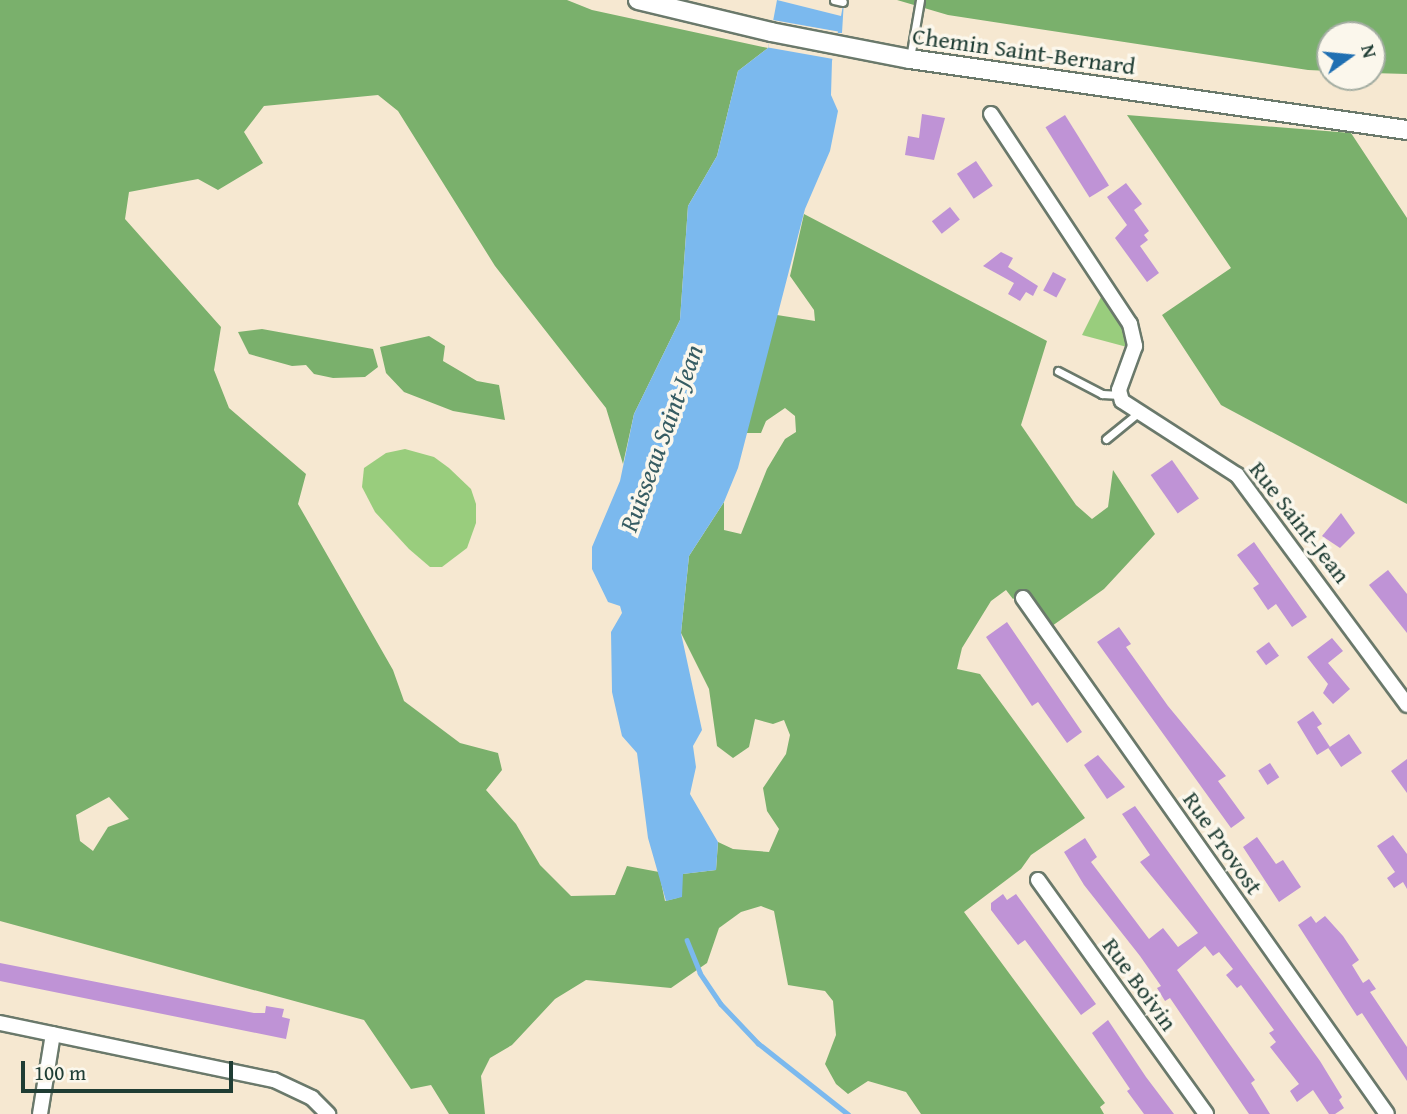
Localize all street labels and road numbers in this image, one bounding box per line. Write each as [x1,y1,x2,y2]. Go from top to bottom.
street label: Chemin Saint-Bernard [911,21,1137,81]
street label: Rue Saint-Jean [1243,455,1357,589]
street label: Rue Provost [1177,786,1269,900]
street label: Rue Boivin [1097,932,1183,1036]

